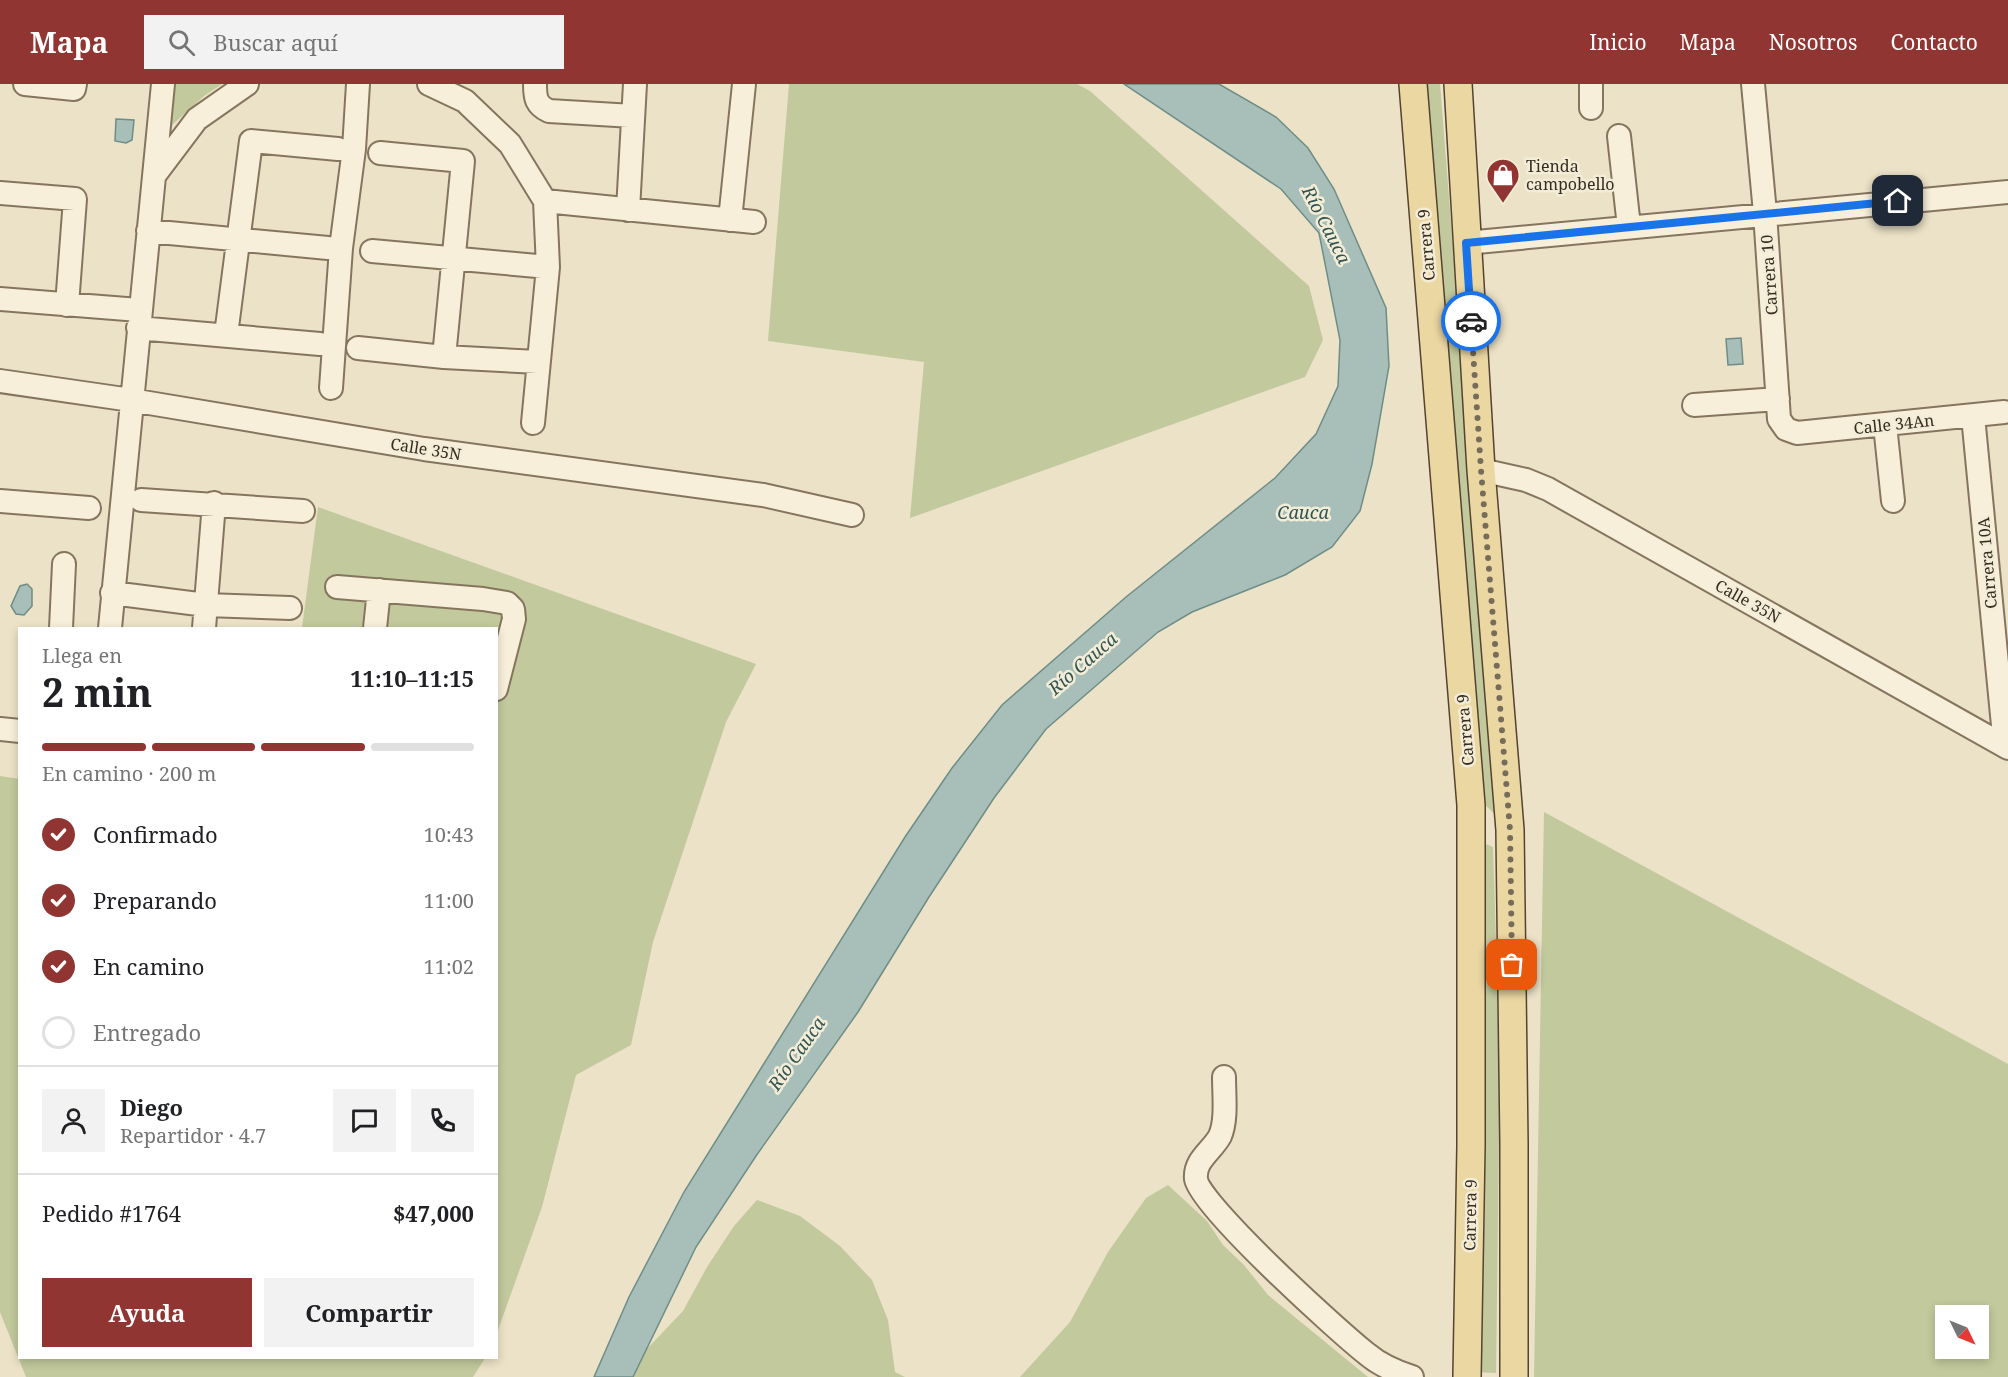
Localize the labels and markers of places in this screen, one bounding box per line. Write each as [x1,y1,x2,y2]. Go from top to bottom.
place label: Tienda campobello [1526,155,1615,195]
shop icon: Tienda campobello [1485,157,1521,204]
pin [1872,175,1923,226]
pin [1486,939,1537,990]

